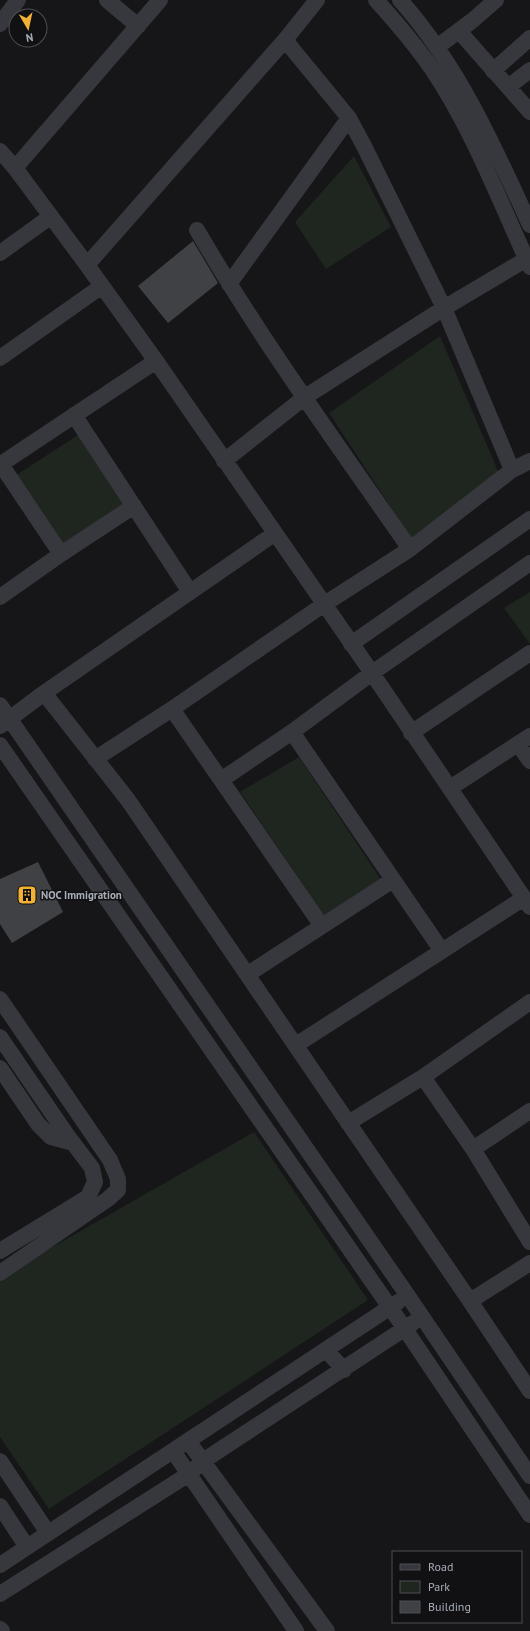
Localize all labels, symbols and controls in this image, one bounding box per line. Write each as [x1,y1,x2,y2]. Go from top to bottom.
north arrow [8,8,48,48]
text: N [25,30,34,45]
building icon: NOC Immigration [16,884,38,906]
place label: NOC Immigration [41,888,122,902]
legend [392,1551,522,1623]
text: Road [428,1559,453,1574]
text: Park [428,1579,450,1594]
text: Building [428,1599,471,1614]

